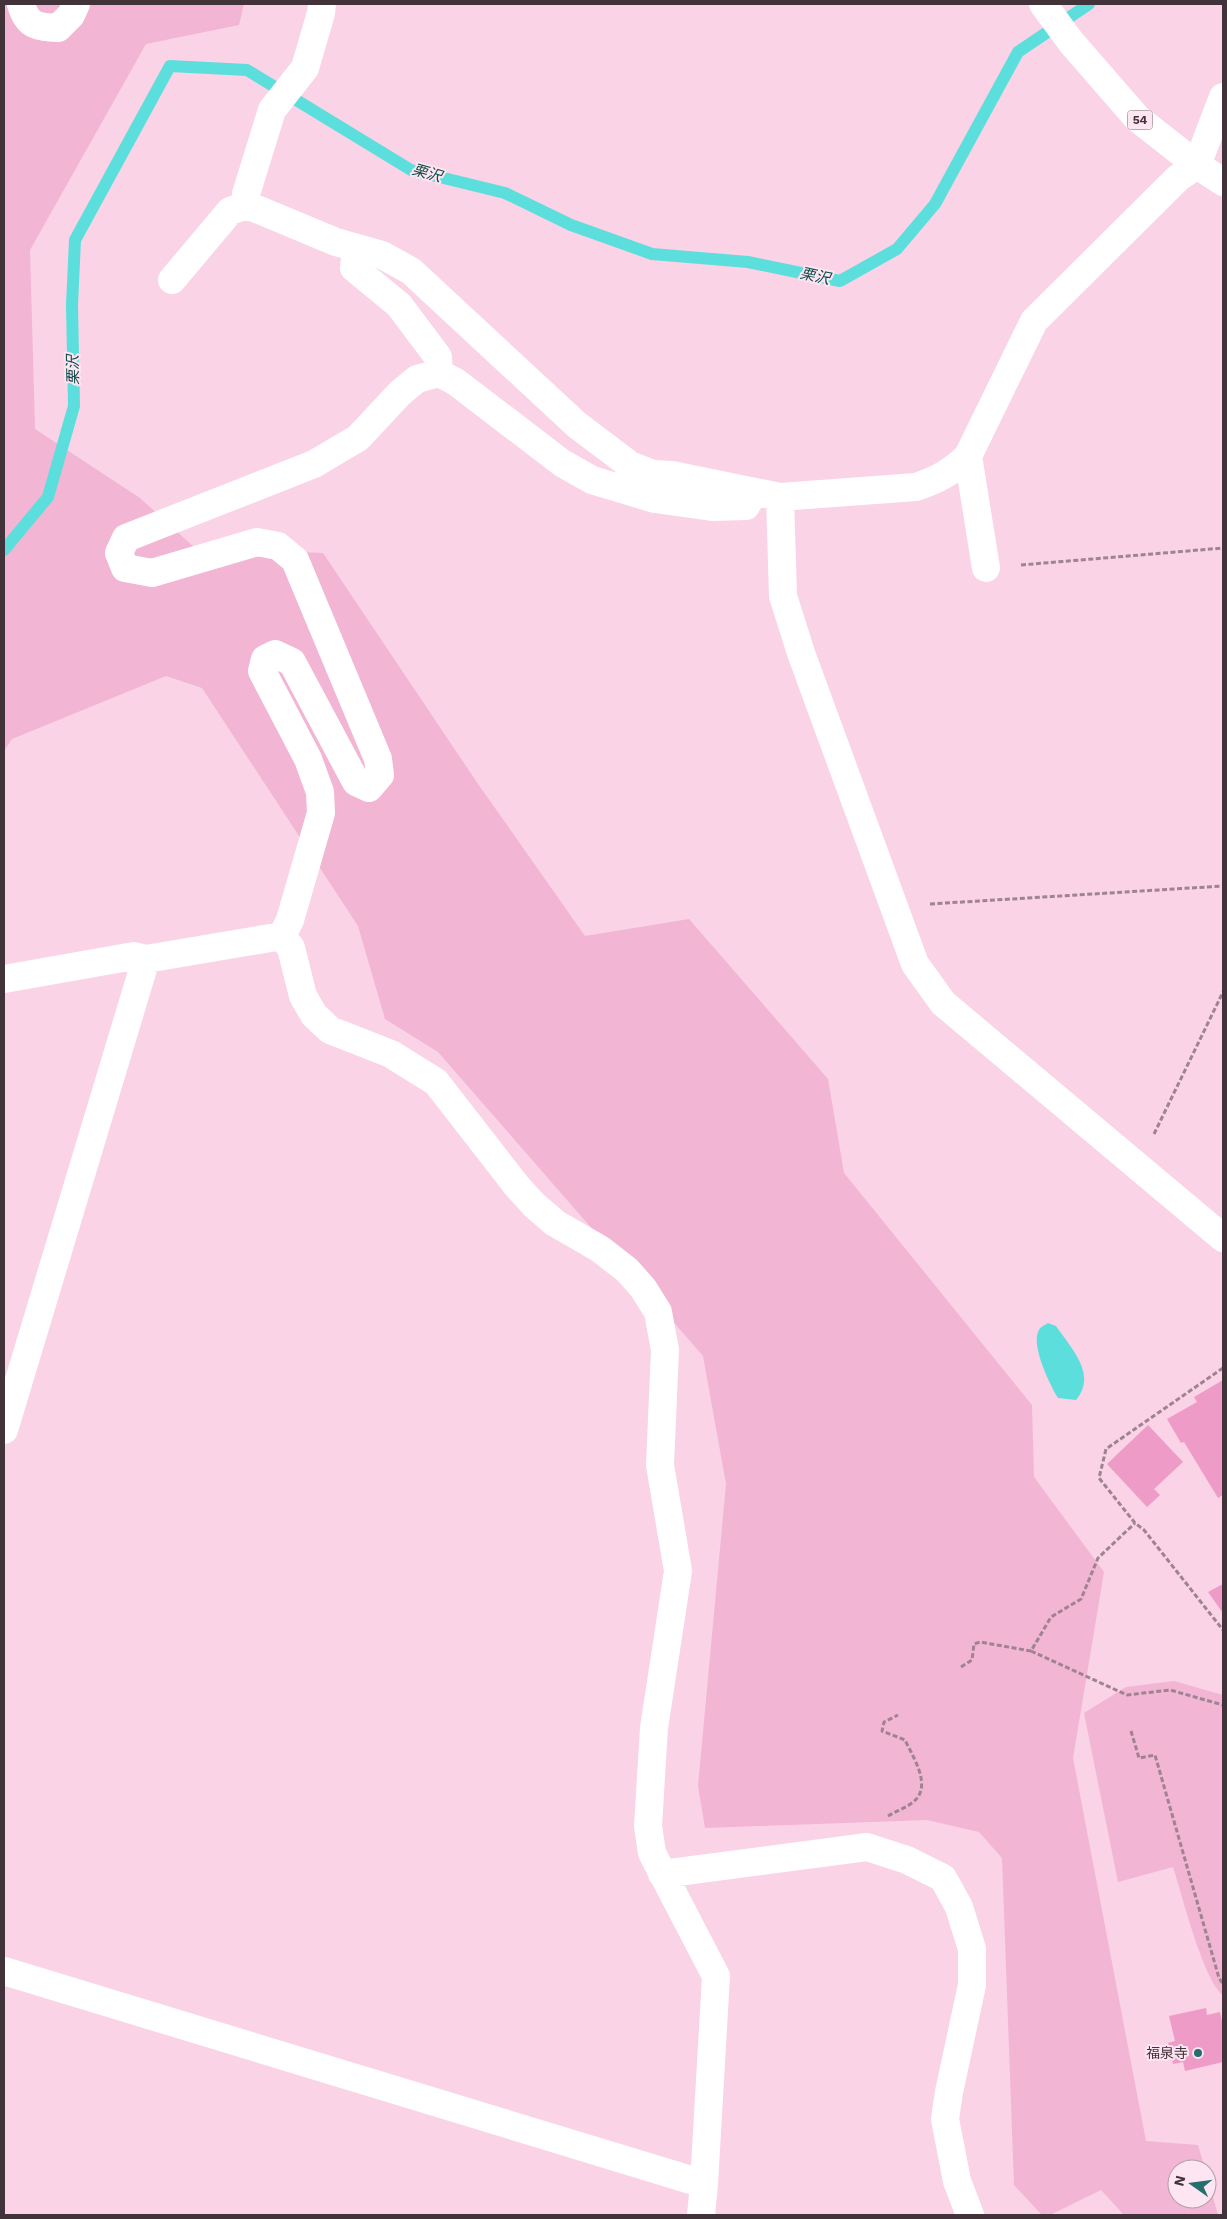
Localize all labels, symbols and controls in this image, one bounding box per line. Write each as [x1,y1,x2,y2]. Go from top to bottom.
road number: 54 [1128,110,1152,130]
water label: 栗沢 [410,160,446,186]
water label: 栗沢 [798,264,833,288]
water label: 栗沢 [64,353,82,385]
place label: 福泉寺 [1146,2045,1188,2061]
marker: 福泉寺 [1192,2047,1204,2059]
north arrow [1167,2159,1217,2209]
text: N [1170,2174,1188,2188]

